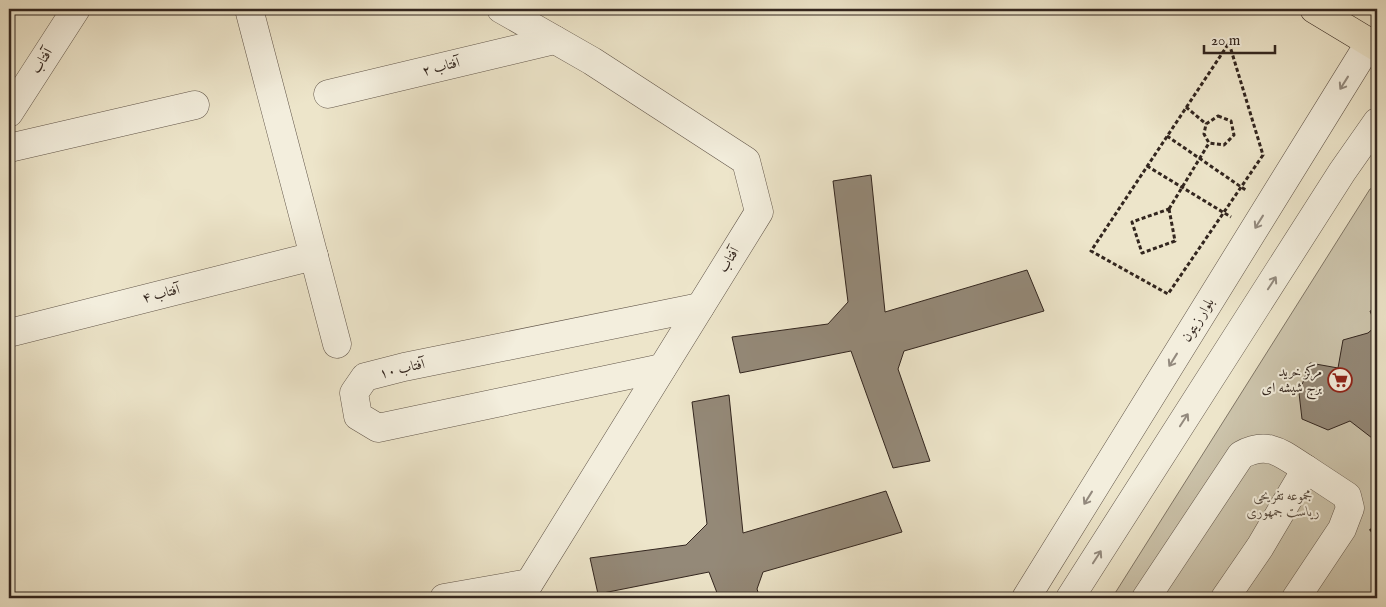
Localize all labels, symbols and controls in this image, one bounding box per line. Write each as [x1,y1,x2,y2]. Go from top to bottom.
scale bar [1204,22,1275,54]
text: 20 m [1211,31,1241,50]
street label: آفتاب [27,43,58,77]
street label: آفتاب ۲ [420,53,464,80]
one-way arrow [1338,76,1348,90]
one-way arrow [1253,214,1263,228]
street label: آفتاب [714,242,745,276]
one-way arrow [1267,277,1277,291]
street label: آفتاب ۴ [140,280,184,307]
street label: بلوار زیتون [1178,294,1219,345]
one-way arrow [1168,352,1178,366]
street label: آفتاب ۱۰ [377,355,428,383]
place label: مرکز خرید برج شیشه ای [1262,363,1323,400]
supermarket icon: مرکز خرید برج شیشه ای [1327,367,1353,393]
one-way arrow [1179,414,1189,428]
park label: مجموعه تفریحی ریاست جمهوری [1246,487,1320,521]
one-way arrow [1082,491,1092,505]
one-way arrow [1092,551,1102,565]

